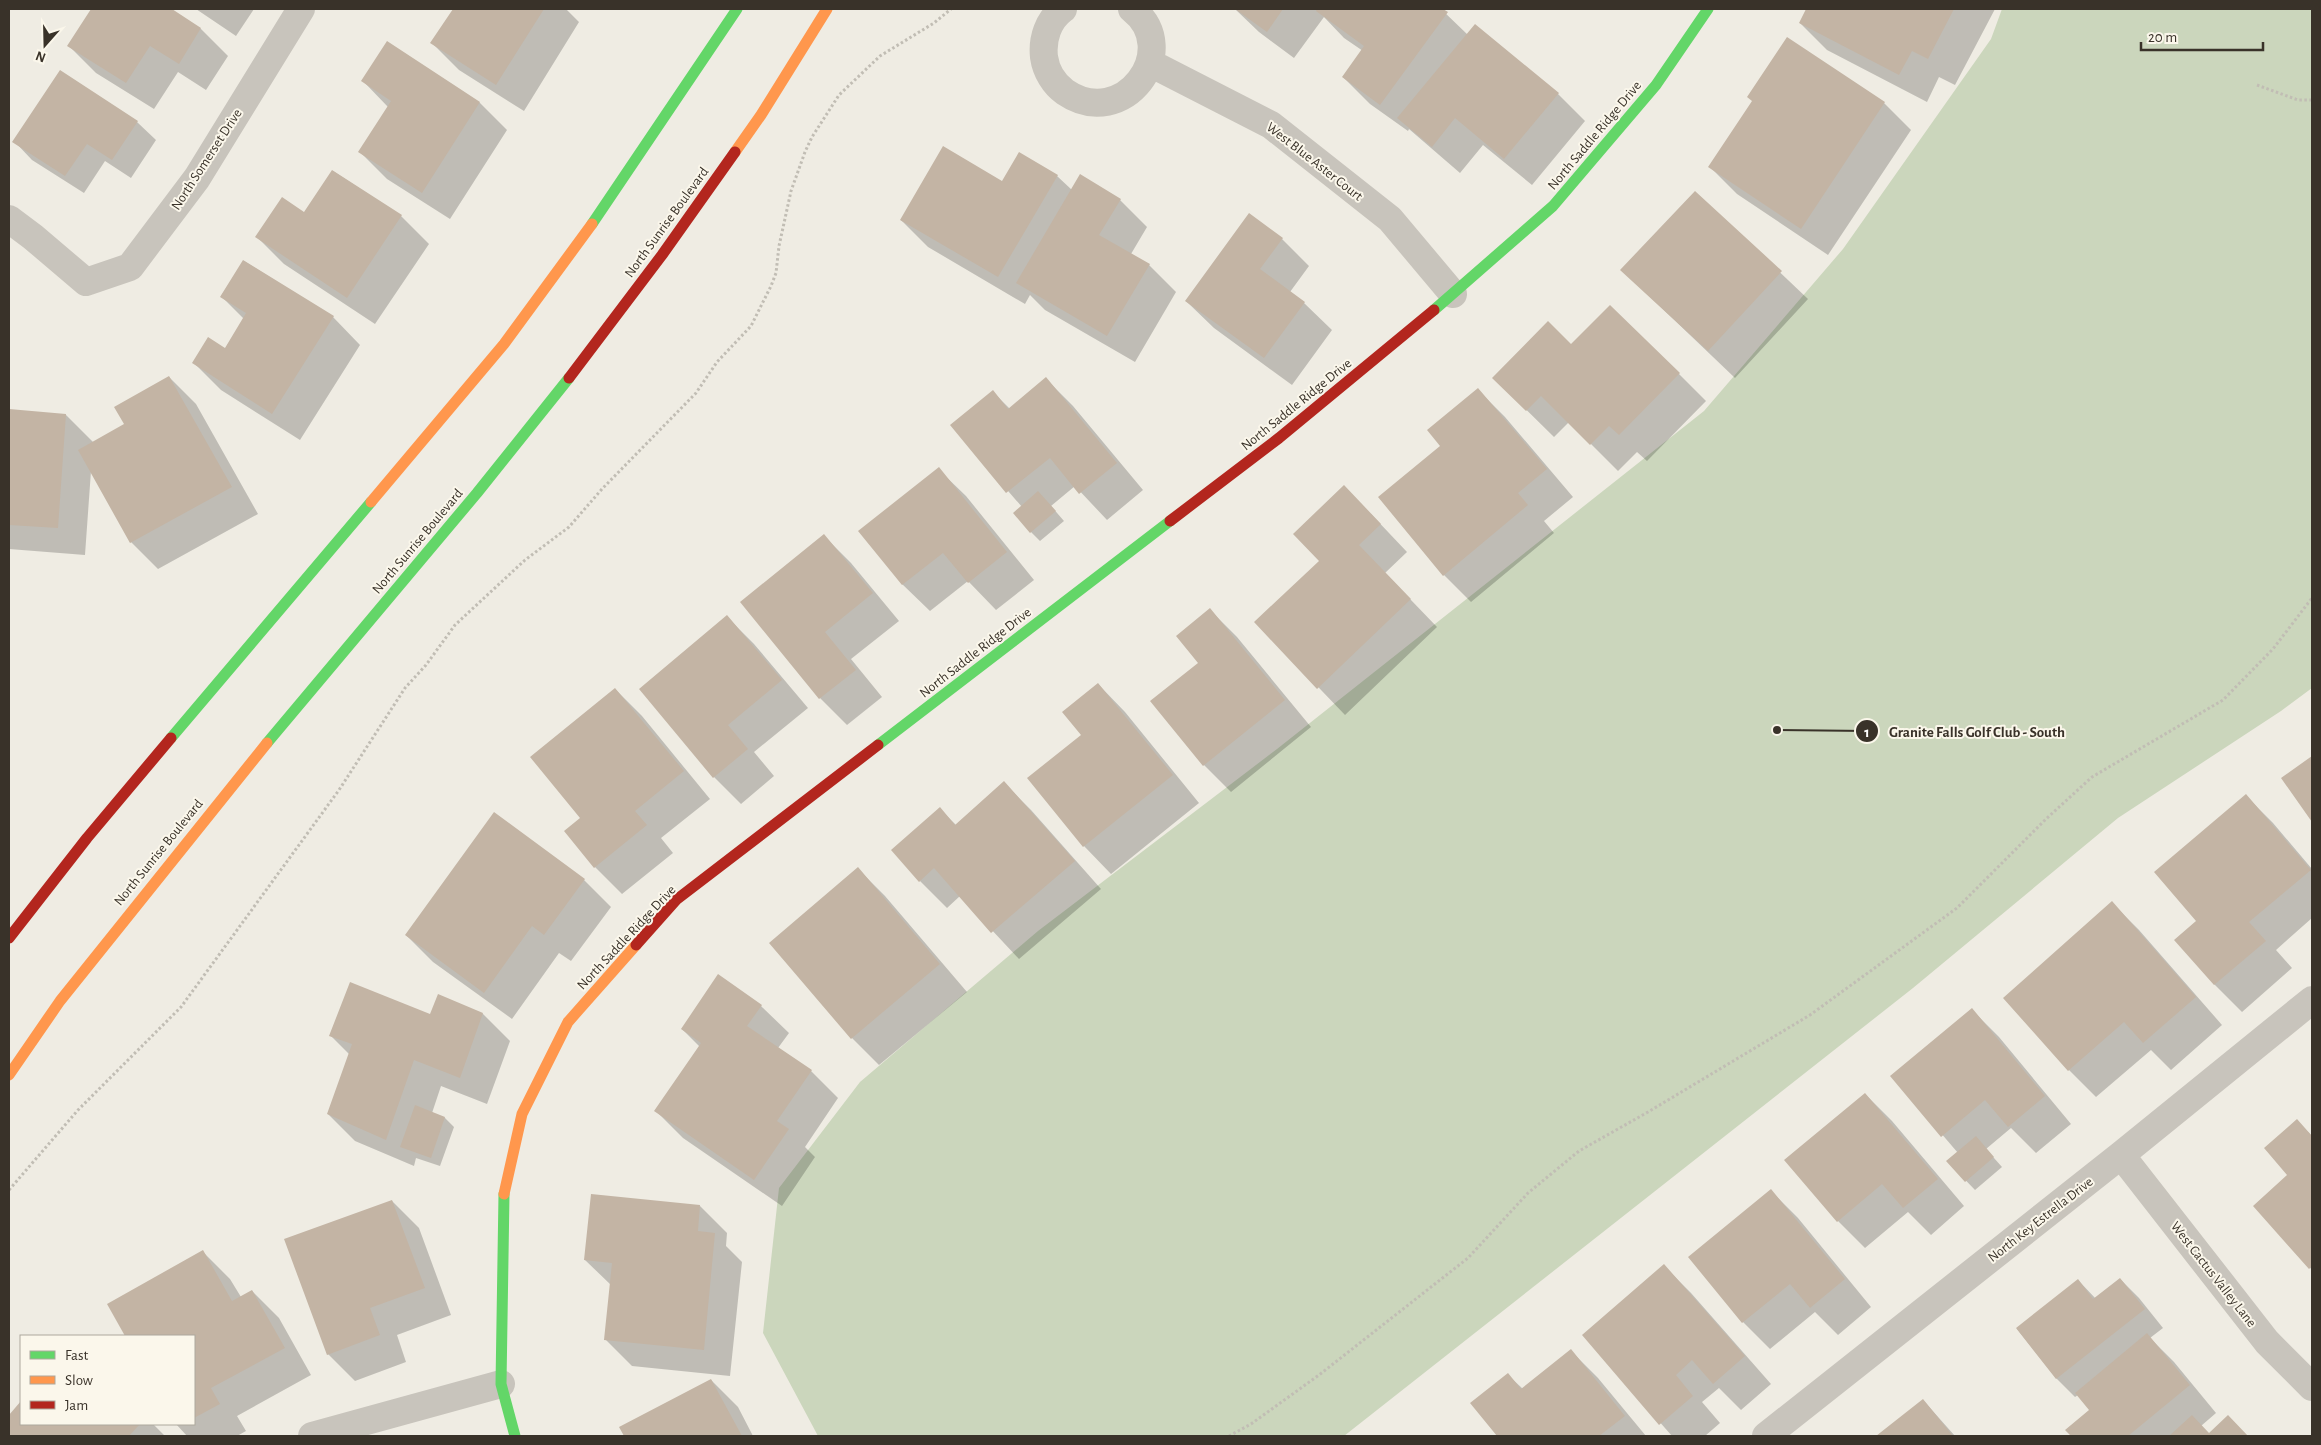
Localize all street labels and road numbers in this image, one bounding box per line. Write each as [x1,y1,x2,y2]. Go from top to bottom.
street label: North Saddle Ridge Drive [1545,79,1644,193]
street label: North Somerset Drive [169,107,245,213]
street label: West Blue Aster Court [1264,120,1366,204]
street label: North Sunrise Boulevard [622,165,711,280]
street label: North Saddle Ridge Drive [1239,356,1354,453]
street label: North Sunrise Boulevard [370,486,466,597]
street label: North Saddle Ridge Drive [917,605,1034,701]
street label: North Sunrise Boulevard [112,797,206,908]
street label: North Saddle Ridge Drive [575,883,679,993]
street label: North Key Estrella Drive [1986,1175,2096,1265]
street label: West Cactus Valley Lane [2168,1219,2259,1330]

